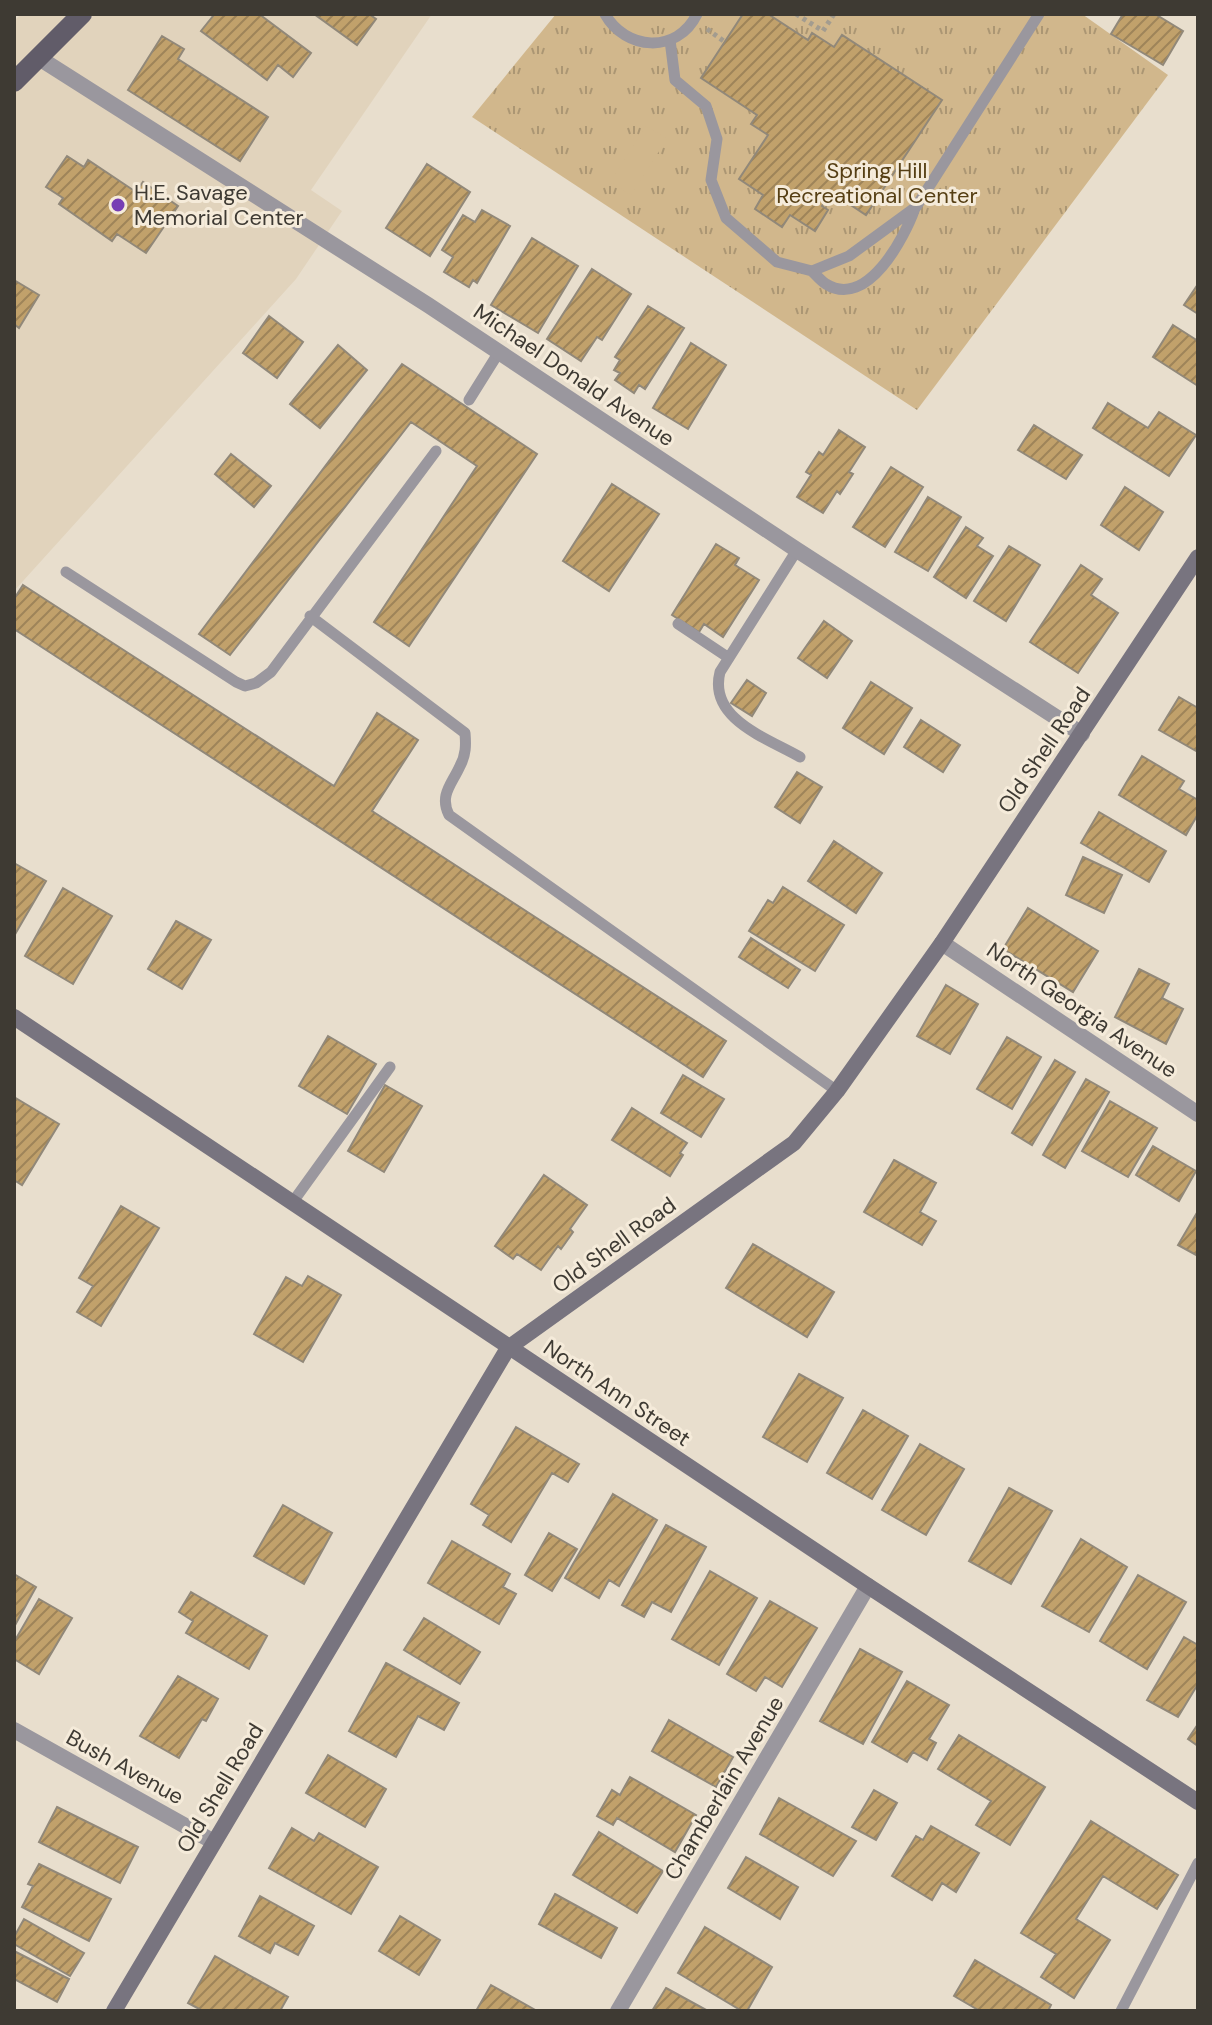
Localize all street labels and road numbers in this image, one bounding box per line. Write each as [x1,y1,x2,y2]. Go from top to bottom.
street label: Michael Donald Avenue [468,297,680,453]
street label: Old Shell Road [991,681,1097,819]
street label: North Georgia Avenue [981,935,1183,1085]
street label: Old Shell Road [546,1190,682,1300]
street label: North Ann Street [538,1333,696,1453]
street label: Chamberlain Avenue [658,1691,790,1885]
street label: Old Shell Road [170,1718,270,1858]
street label: Bush Avenue [61,1723,189,1811]

